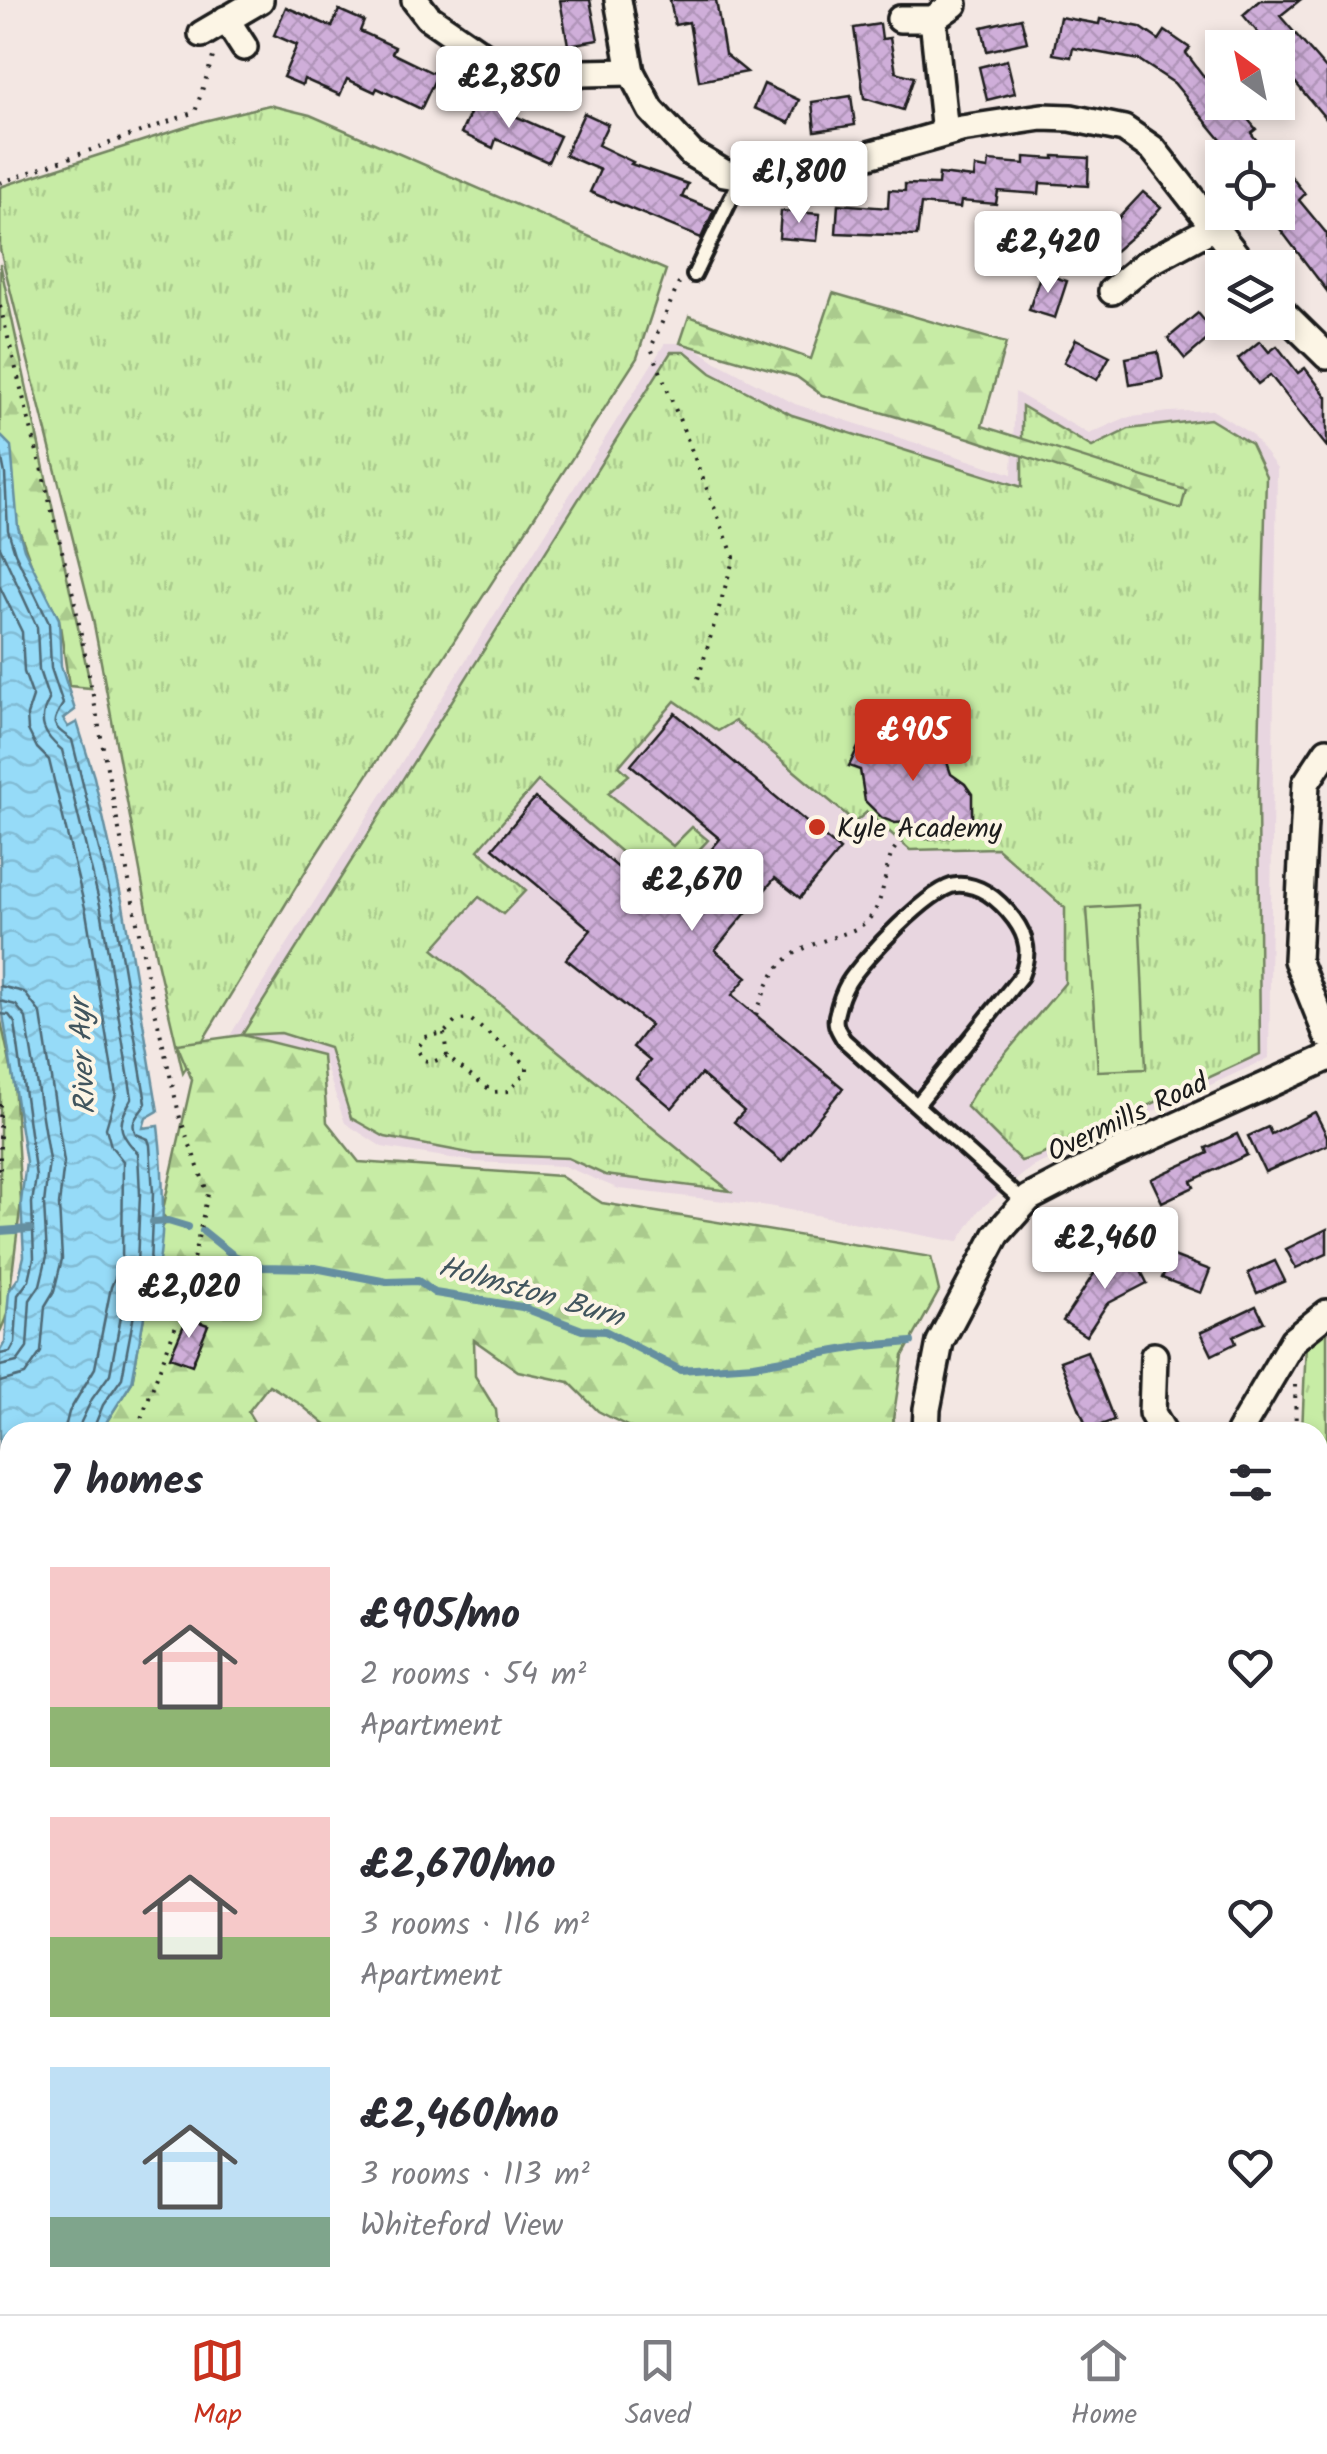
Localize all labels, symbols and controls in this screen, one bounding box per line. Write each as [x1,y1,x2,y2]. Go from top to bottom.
north arrow [1205,30,1295,120]
map controls [1205,30,1295,340]
pin: £2,850 [428,46,590,131]
text: £2,850 [458,53,560,104]
button: locate [1205,140,1295,230]
pin: £1,800 [718,141,880,226]
text: £1,800 [752,148,846,199]
pin: £2,420 [967,211,1129,296]
text: £2,420 [997,218,1099,269]
button: layers [1205,250,1295,340]
pin: £905 [854,699,972,784]
text: £905 [877,706,949,757]
place label: Kyle Academy [837,807,1003,852]
marker: Kyle Academy [806,816,828,838]
pin: £2,670 [611,849,773,934]
text: £2,670 [642,856,742,907]
water label: River Ayr [57,992,111,1116]
street label: Overmills Road [1040,1061,1217,1175]
pin: £2,460 [1024,1207,1186,1292]
text: £2,460 [1054,1214,1156,1265]
water label: Holmston Burn [432,1244,630,1343]
pin: £2,020 [108,1256,270,1341]
text: £2,020 [138,1263,240,1314]
text: 7 homes [50,1449,203,1516]
icon: filters [1223,1455,1278,1510]
text: £905/mo [360,1583,520,1650]
icon: home [130,1607,250,1727]
icon: heart [1223,1640,1278,1695]
text: 2 rooms · 54 m² [360,1650,586,1701]
text: Apartment [360,1701,502,1752]
text: £2,670/mo [360,1833,556,1900]
icon: home [130,1857,250,1977]
icon: heart [1223,1890,1278,1945]
text: 3 rooms · 116 m² [360,1900,589,1951]
text: Apartment [360,1951,502,2002]
text: £2,460/mo [360,2083,559,2150]
icon: home [130,2107,250,2227]
icon: heart [1223,2140,1278,2195]
text: 3 rooms · 113 m² [360,2150,590,2201]
text: Whiteford View [360,2201,563,2252]
tab: Map [190,2333,245,2438]
tab: Saved [625,2333,691,2438]
tab: Home [1071,2333,1137,2438]

